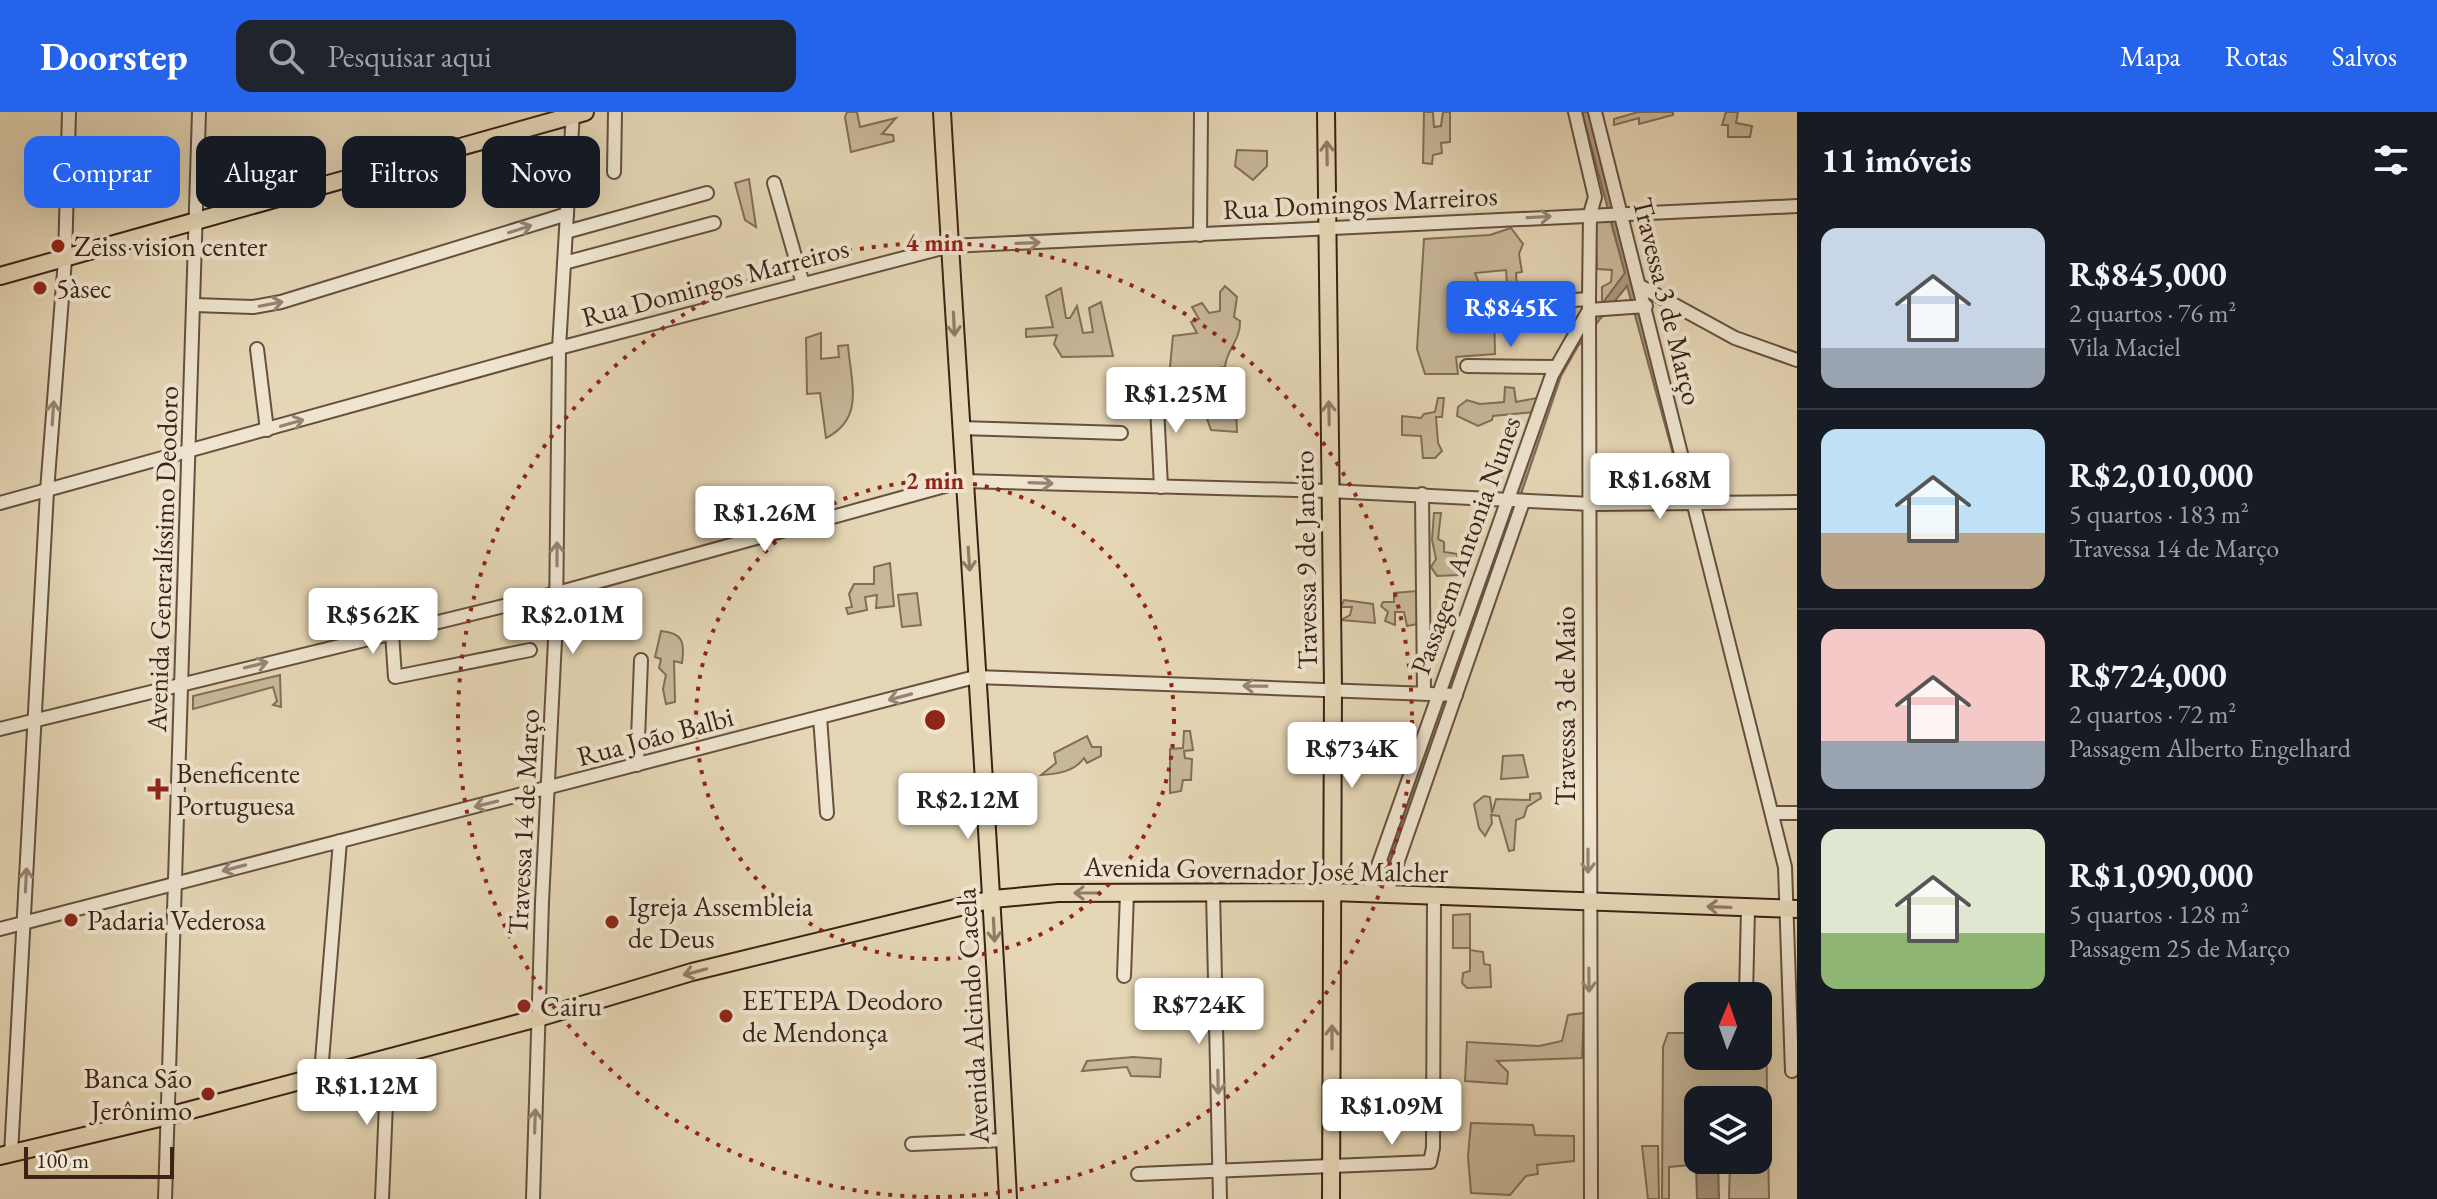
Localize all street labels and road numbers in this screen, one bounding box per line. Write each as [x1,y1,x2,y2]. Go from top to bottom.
street label: Rua Domingos Marreiros [1222,177,1498,227]
street label: Travessa 3 de Março [1625,193,1711,409]
street label: Rua Domingos Marreiros [577,229,853,335]
street label: Avenida Generalíssimo Deodoro [138,385,186,734]
street label: Passagem Antonia Nunes [1402,411,1528,679]
street label: Travessa 9 de Janeiro [1285,450,1325,670]
street label: Travessa 3 de Maio [1547,606,1583,806]
street label: Rua João Balbi [573,698,737,774]
street label: Travessa 14 de Março [499,708,547,936]
street label: Avenida Governador José Malcher [1082,848,1449,890]
street label: Avenida Alcindo Cacela [947,886,997,1146]

